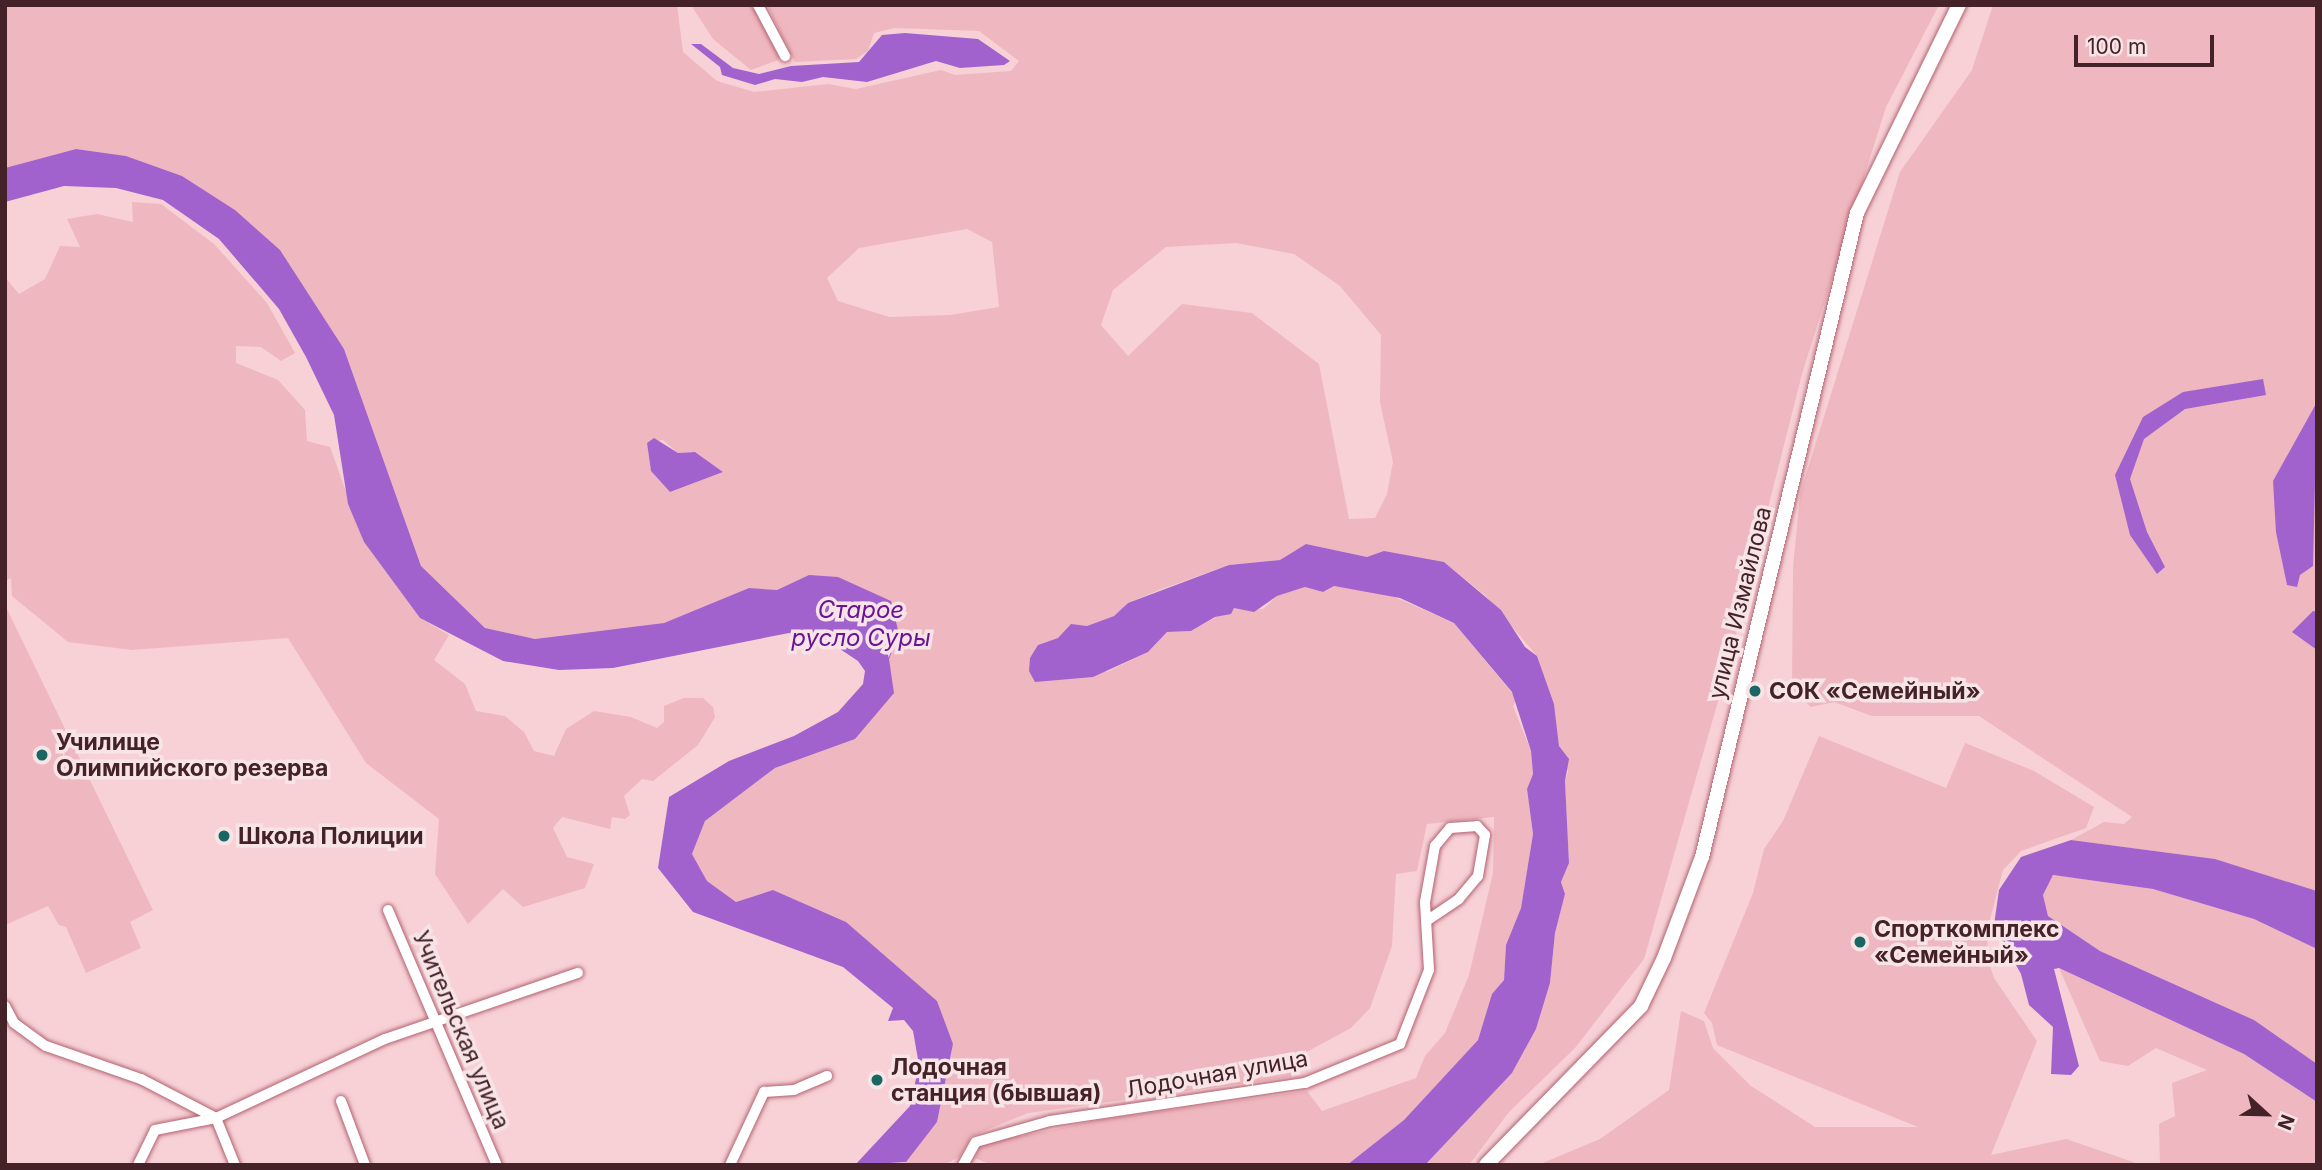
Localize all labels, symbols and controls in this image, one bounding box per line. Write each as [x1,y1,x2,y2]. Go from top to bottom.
scale bar [2077,21,2217,65]
text: 100 m [2087,34,2146,59]
street label: улица Измайлова [1703,504,1777,702]
water label: Старое русло Суры [791,596,931,652]
place label: СОК «Семейный» [1769,677,1981,705]
marker: СОК «Семейный» [1747,683,1763,699]
place label: Училище Олимпийского резерва [56,728,328,782]
marker: Училище Олимпийского резерва [34,747,50,763]
place label: Школа Полиции [238,822,424,850]
marker: Школа Полиции [216,828,232,844]
place label: Спорткомплекс «Семейный» [1874,915,2059,969]
street label: Учительская улица [407,927,515,1133]
marker: Спорткомплекс «Семейный» [1852,934,1868,950]
street label: Лодочная улица [1124,1044,1310,1104]
place label: Лодочная станция (бывшая) [891,1053,1101,1107]
marker: Лодочная станция (бывшая) [869,1072,885,1088]
north arrow [2231,1079,2301,1149]
text: N [2273,1111,2299,1133]

